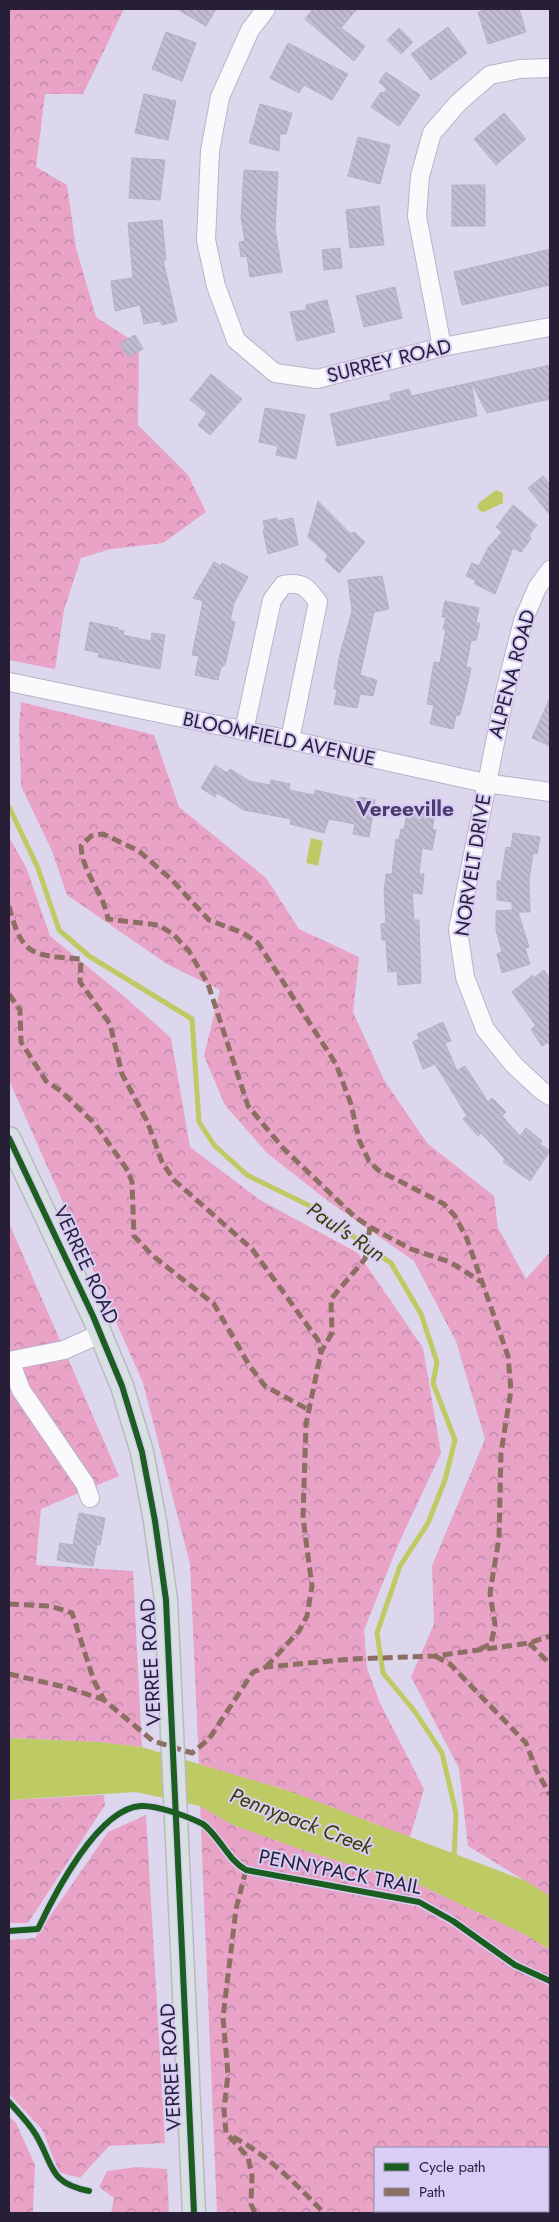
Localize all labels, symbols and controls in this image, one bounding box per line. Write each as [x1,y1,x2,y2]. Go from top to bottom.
street label: SURREY ROAD [324,332,454,390]
street label: ALPENA ROAD [481,606,543,742]
street label: BLOOMFIELD AVENUE [180,704,378,774]
street label: NORVELT DRIVE [447,792,499,938]
district label: Vereeville [355,794,454,824]
water label: Paul's Run [301,1195,391,1269]
street label: VERREE ROAD [46,1201,126,1329]
street label: VERREE ROAD [133,1597,169,1727]
water label: Pennypack Creek [226,1780,377,1862]
street label: PENNYPACK TRAIL [256,1842,424,1902]
street label: VERREE ROAD [153,2002,189,2132]
legend [374,2147,549,2212]
text: Cycle path [419,2156,486,2178]
text: Path [419,2181,445,2203]

